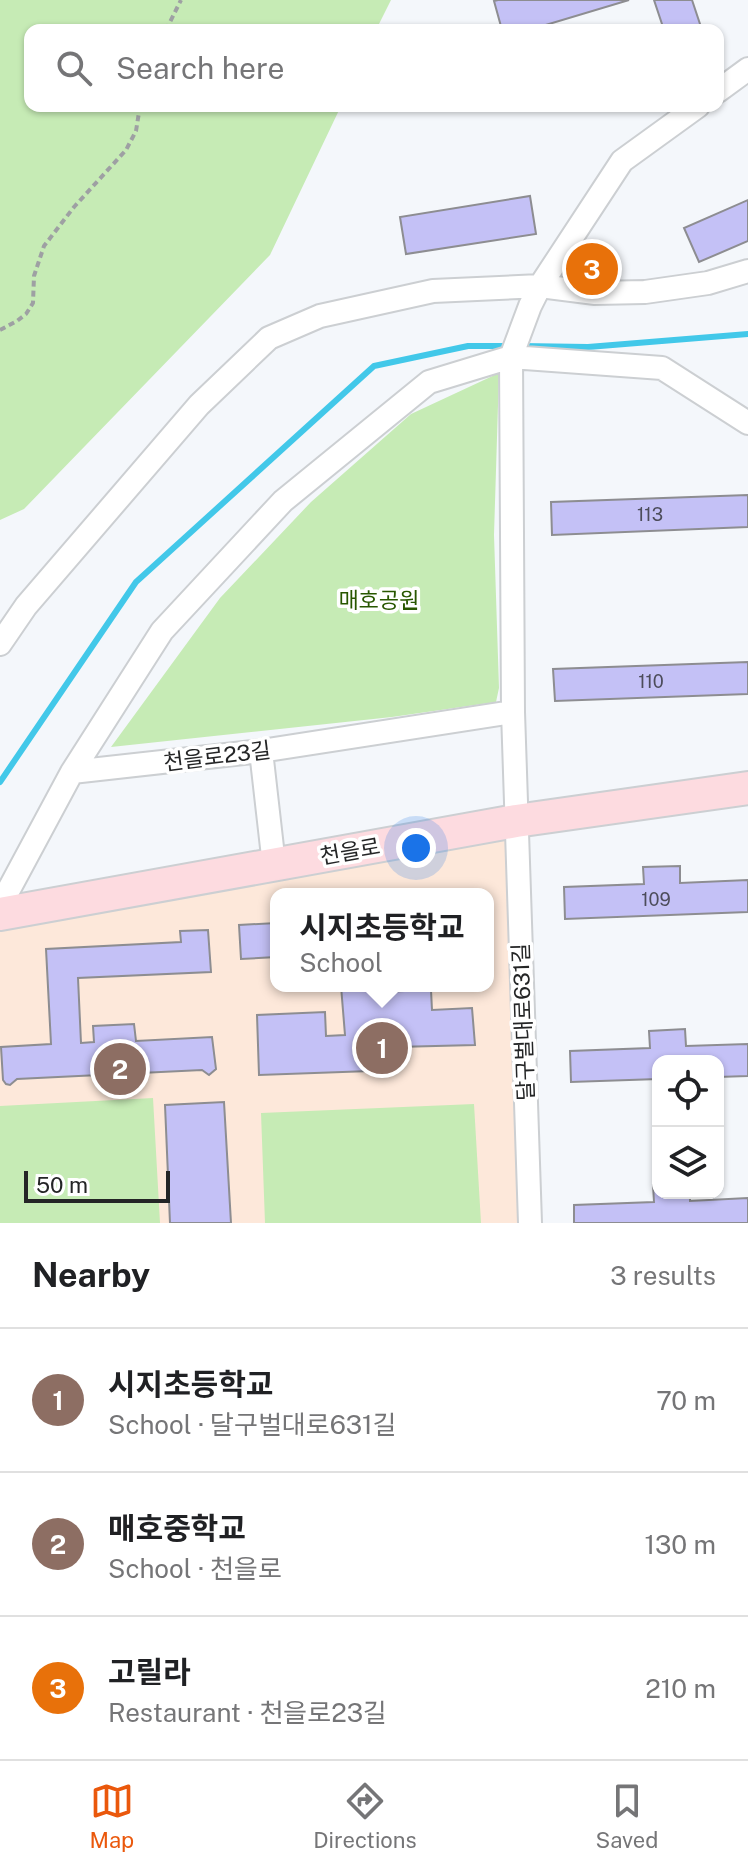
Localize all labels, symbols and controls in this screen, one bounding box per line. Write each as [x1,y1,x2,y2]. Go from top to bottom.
search box [24,24,724,112]
icon: search [52,46,96,90]
text: Search here [116,50,284,86]
pin: 3 [566,239,618,299]
house number: 113 [637,504,663,525]
park label: 매호공원 [339,587,419,613]
house number: 110 [638,671,664,692]
street label: 천을로23길 [162,737,272,775]
your location [396,828,436,868]
street label: 천을로 [318,833,382,869]
popup [270,888,494,992]
house number: 109 [641,889,671,910]
text: 시지초등학교 [299,909,465,945]
street label: 달구벌대로631길 [507,943,539,1101]
text: School [299,947,383,978]
pin: 1 [356,1018,408,1078]
pin: 2 [94,1039,146,1099]
map controls [652,1055,724,1199]
button: locate [652,1055,724,1127]
button: layers [652,1127,724,1199]
scale bar [24,1167,170,1203]
text: 50 m [36,1172,88,1198]
text: Nearby [32,1255,150,1295]
text: 3 results [610,1260,716,1291]
text: 시지초등학교 [108,1366,274,1402]
text: 1 [52,1385,64,1416]
text: 70 m [656,1385,716,1416]
text: School · 달구벌대로631길 [108,1409,397,1440]
text: 매호중학교 [108,1510,246,1546]
text: 2 [50,1529,66,1560]
text: 130 m [644,1529,716,1560]
text: School · 천을로 [108,1553,282,1584]
text: 고릴라 [108,1654,191,1690]
text: 3 [49,1673,67,1704]
text: 210 m [645,1673,716,1704]
text: Restaurant · 천을로23길 [108,1697,387,1728]
tab: Map [90,1779,134,1853]
tab: Directions [313,1779,417,1853]
tab: Saved [596,1779,658,1853]

